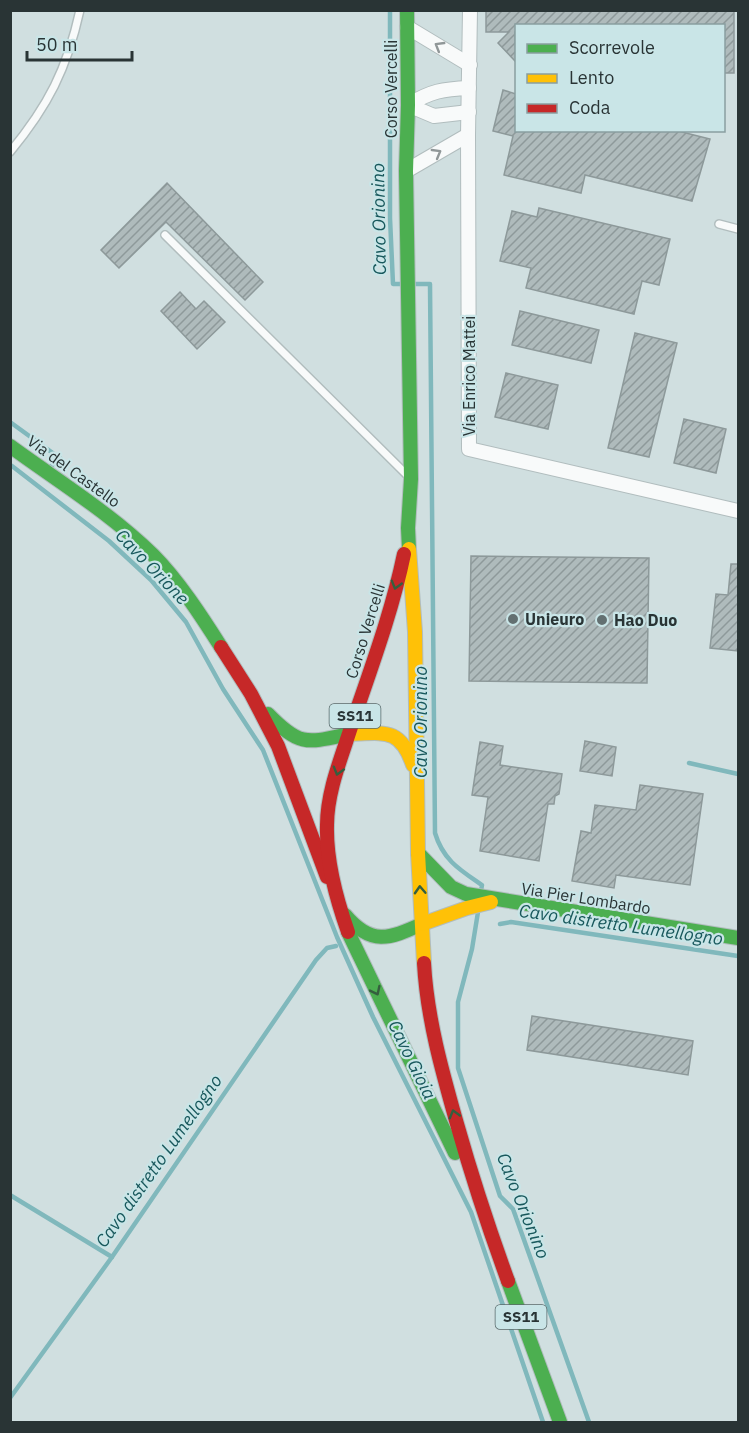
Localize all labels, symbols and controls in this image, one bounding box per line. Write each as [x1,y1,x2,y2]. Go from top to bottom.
scale bar [27,24,132,62]
legend [515,24,725,132]
text: 50 m [36,33,78,56]
text: Scorrevole [569,36,655,59]
street label: Corso Vercelli [381,40,401,138]
one-way arrow [435,42,445,53]
text: Lento [569,66,614,89]
text: Coda [569,96,611,119]
one-way arrow [431,149,441,161]
water label: Cavo Orionino [366,163,391,275]
street label: Via Enrico Mattei [459,316,479,436]
street label: Via del Castello [23,430,125,512]
water label: Cavo Orione [111,524,194,609]
one-way arrow [391,580,404,590]
street label: Corso Vercelli [341,581,389,681]
place label: Unieuro [525,609,584,629]
place label: Hao Duo [614,610,677,630]
marker: Unieuro [506,612,520,626]
marker: Hao Duo [595,613,609,627]
water label: Cavo Orionino [409,666,432,778]
road number: SS11 [330,704,380,728]
one-way arrow [333,765,345,776]
street label: Via Pier Lombardo [520,878,652,918]
one-way arrow [413,885,426,894]
water label: Cavo distretto Lumellogno [518,899,725,950]
one-way arrow [369,984,380,995]
water label: Cavo Gioia [383,1016,442,1103]
water label: Cavo distretto Lumellogno [90,1070,227,1252]
one-way arrow [449,1109,461,1120]
water label: Cavo Orionino [492,1150,555,1262]
road number: SS11 [496,1305,546,1329]

